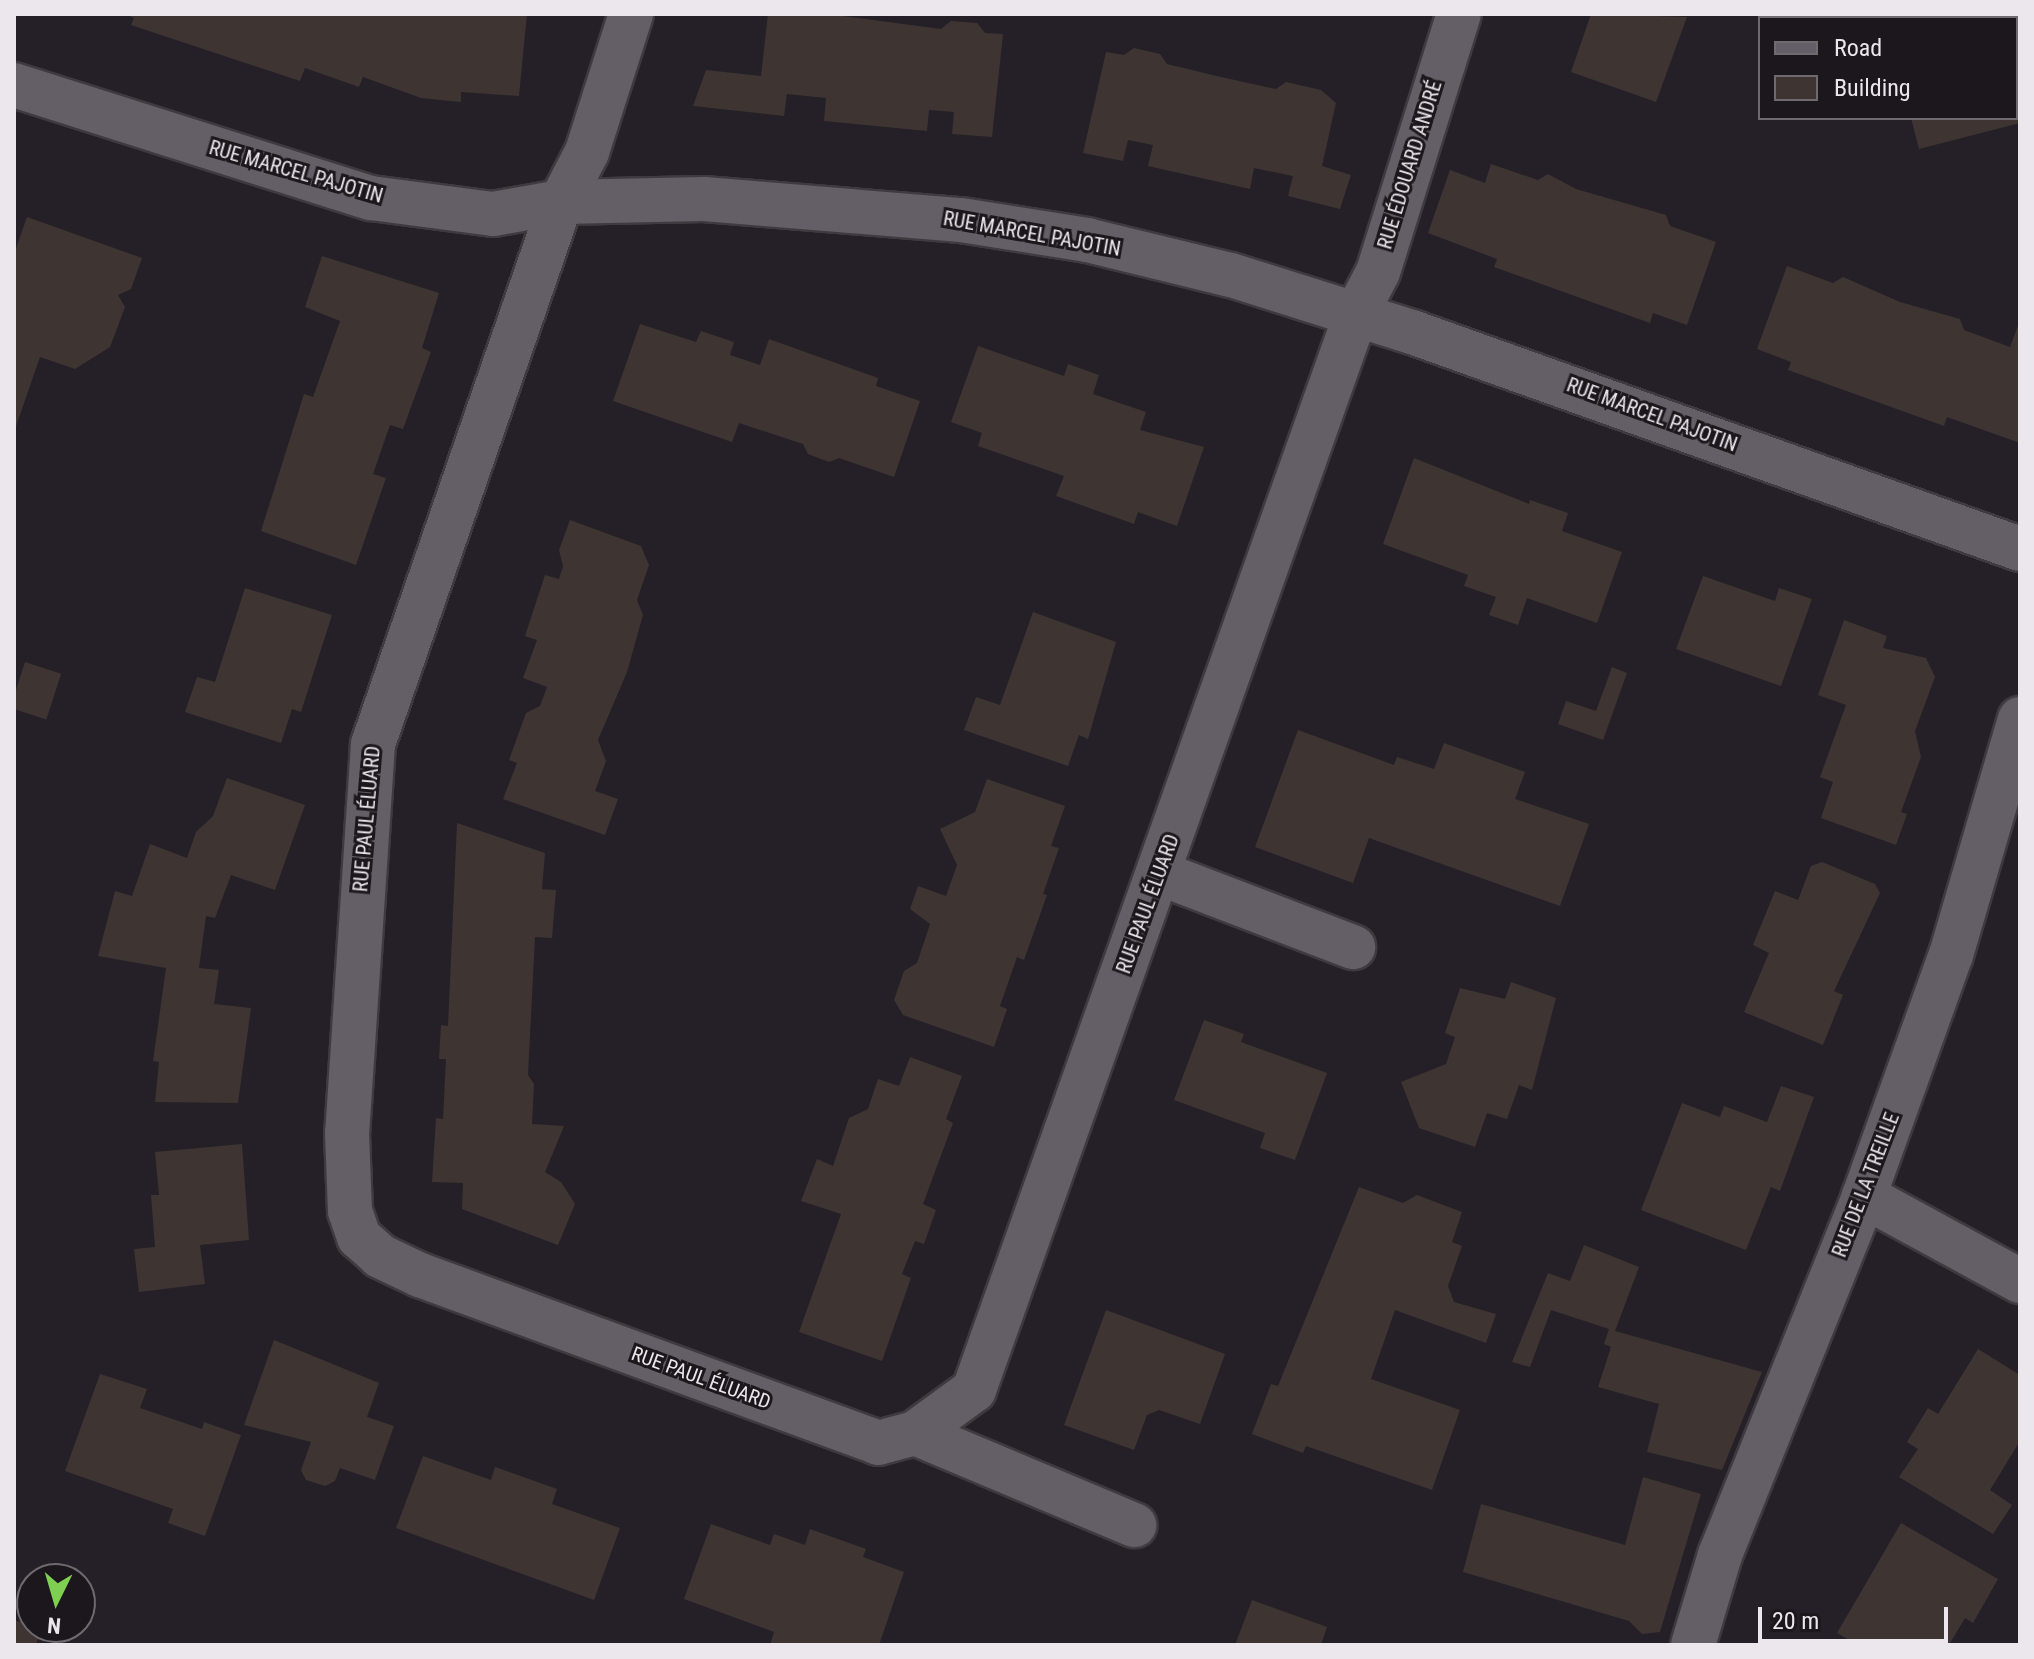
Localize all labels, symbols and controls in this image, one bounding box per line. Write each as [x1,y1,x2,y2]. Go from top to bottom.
legend [1758,16,2018,120]
text: Road [1834,34,1882,62]
text: Building [1834,74,1911,102]
street label: RUE ÉDOUARD ANDRÉ [1373,78,1447,252]
street label: RUE MARCEL PAJOTIN [206,136,386,208]
street label: RUE MARCEL PAJOTIN [941,207,1123,261]
street label: RUE MARCEL PAJOTIN [1563,373,1741,457]
street label: RUE PAUL ÉLUARD [349,745,385,893]
street label: RUE PAUL ÉLUARD [1112,831,1184,977]
street label: RUE DE LA TREILLE [1827,1109,1905,1261]
street label: RUE PAUL ÉLUARD [628,1342,774,1414]
north arrow [16,1563,96,1643]
scale bar [1762,1591,1952,1641]
text: 20 m [1772,1607,1819,1635]
text: N [46,1612,62,1638]

